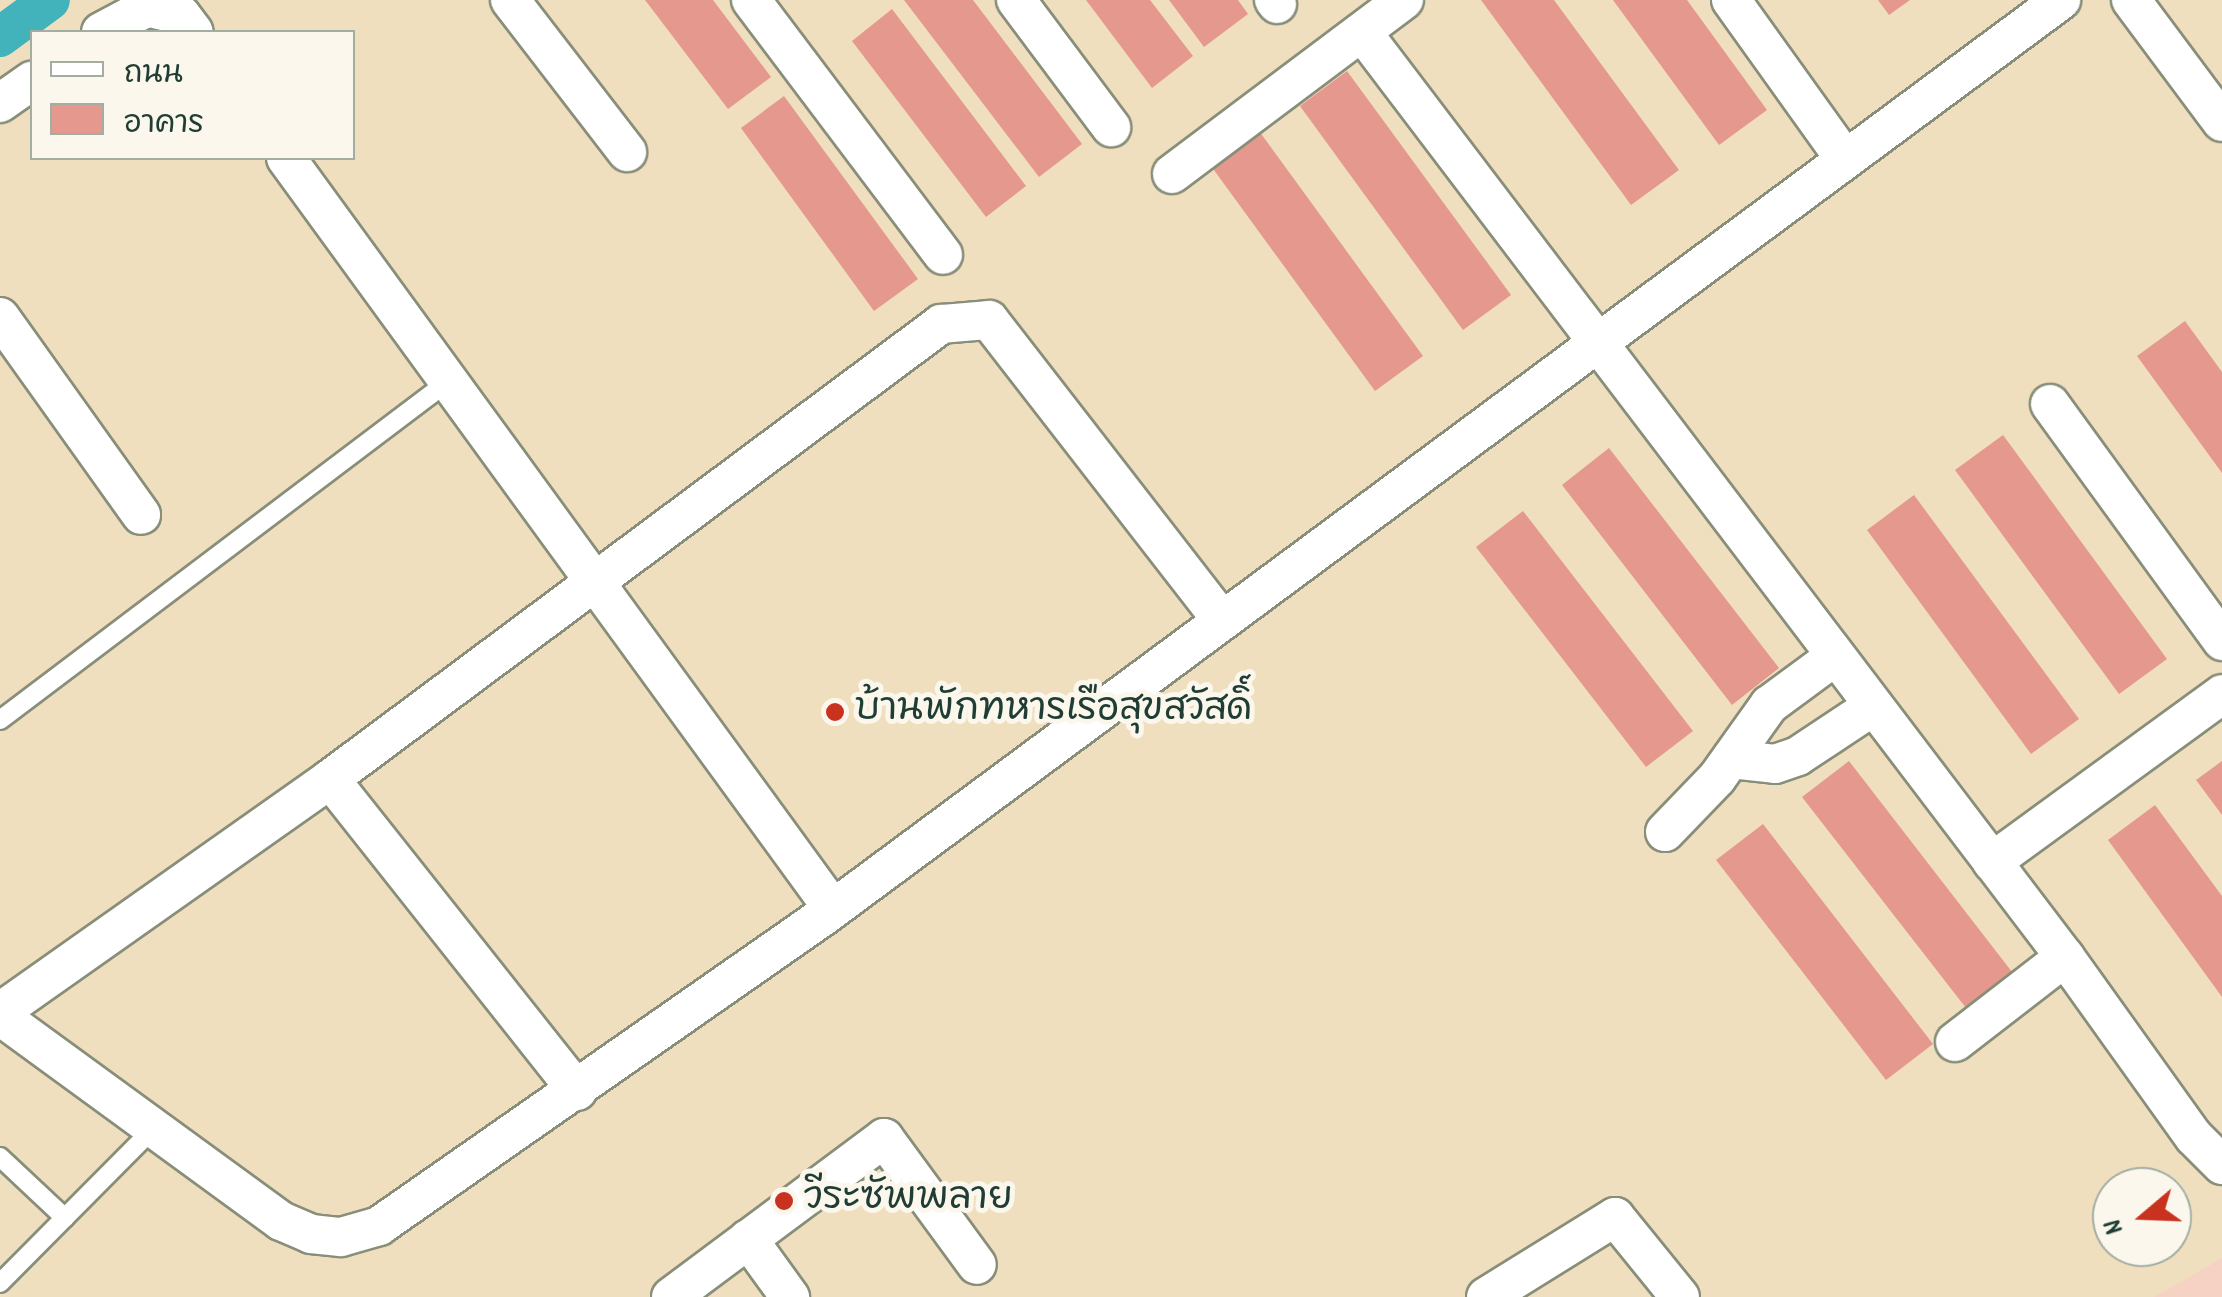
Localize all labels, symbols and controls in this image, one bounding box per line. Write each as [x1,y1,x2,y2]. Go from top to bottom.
legend [30,30,355,160]
text: ถนน [124,55,183,98]
text: อาคาร [124,105,204,148]
place label: บ้านพักทหารเรือสุขสวัสดิ์ [855,689,1252,735]
marker: บ้านพักทหารเรือสุขสวัสดิ์ [824,701,846,723]
north arrow [2092,1167,2192,1267]
place label: วีระซัพพลาย [804,1178,1013,1224]
marker: วีระซัพพลาย [773,1190,795,1212]
text: N [2094,1213,2137,1239]

